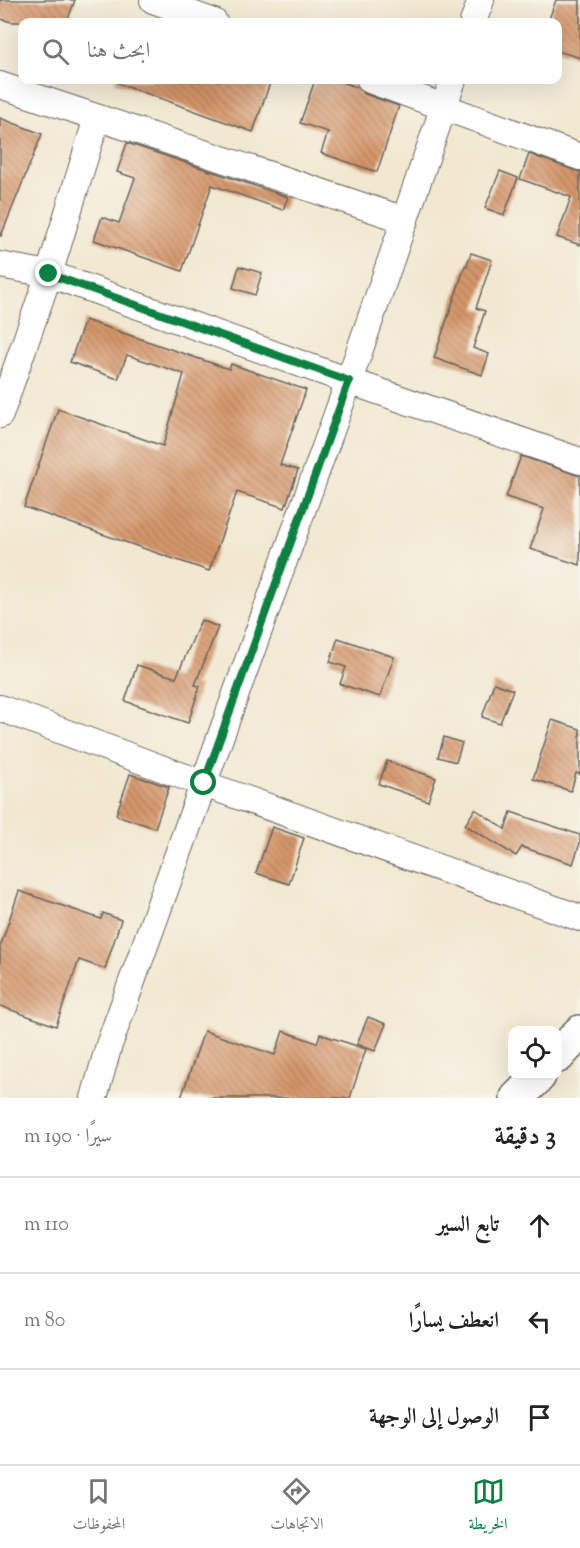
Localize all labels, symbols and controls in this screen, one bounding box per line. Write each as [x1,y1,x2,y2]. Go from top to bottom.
search box [18,18,562,84]
icon: search [39,35,72,68]
text: ابحث هنا [87,36,150,68]
route end [35,260,61,286]
route start [190,769,216,795]
map controls [508,1026,562,1080]
button: locate [508,1026,562,1080]
text: 3 دقيقة [495,1119,556,1156]
text: سيرًا · 190 m [24,1123,112,1152]
icon: ahead [523,1209,556,1242]
text: تابع السير [437,1210,499,1242]
text: 110 m [24,1211,69,1240]
icon: left [523,1305,556,1338]
text: انعطف يسارًا [409,1306,499,1338]
text: 80 m [24,1307,65,1336]
icon: arrive [523,1401,556,1434]
text: الوصول إلى الوجهة [369,1402,499,1434]
tab: المحفوظات [73,1475,125,1539]
tab: الاتجاهات [270,1475,324,1539]
tab: الخريطة [469,1475,508,1539]

